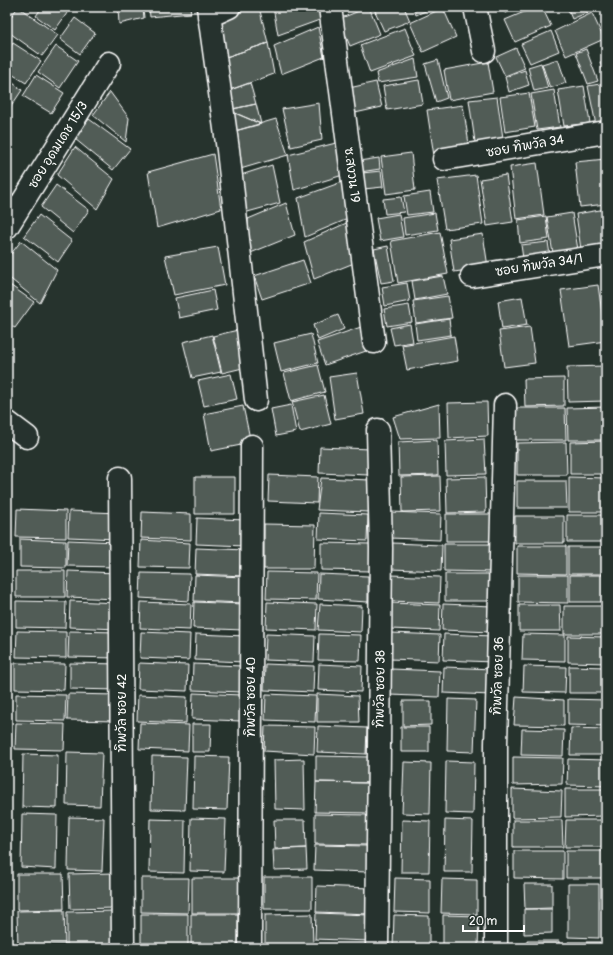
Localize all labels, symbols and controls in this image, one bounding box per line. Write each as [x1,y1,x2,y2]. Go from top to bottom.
street label: ซอย อุดมเดช 15/3 [25,98,92,192]
street label: ซอย ทิพวัล 34 [485,131,566,161]
street label: ซ.สงวน 19 [341,146,363,204]
street label: ซอย ทิพวัล 34/1 [494,250,584,280]
street label: ทิพวัล ซอย 36 [489,636,507,716]
street label: ทิพวัล ซอย 38 [371,650,389,728]
street label: ทิพวัล ซอย 40 [243,657,259,737]
street label: ทิพวัล ซอย 42 [114,674,130,752]
scale bar [463,907,524,933]
text: 20 m [469,914,498,929]

